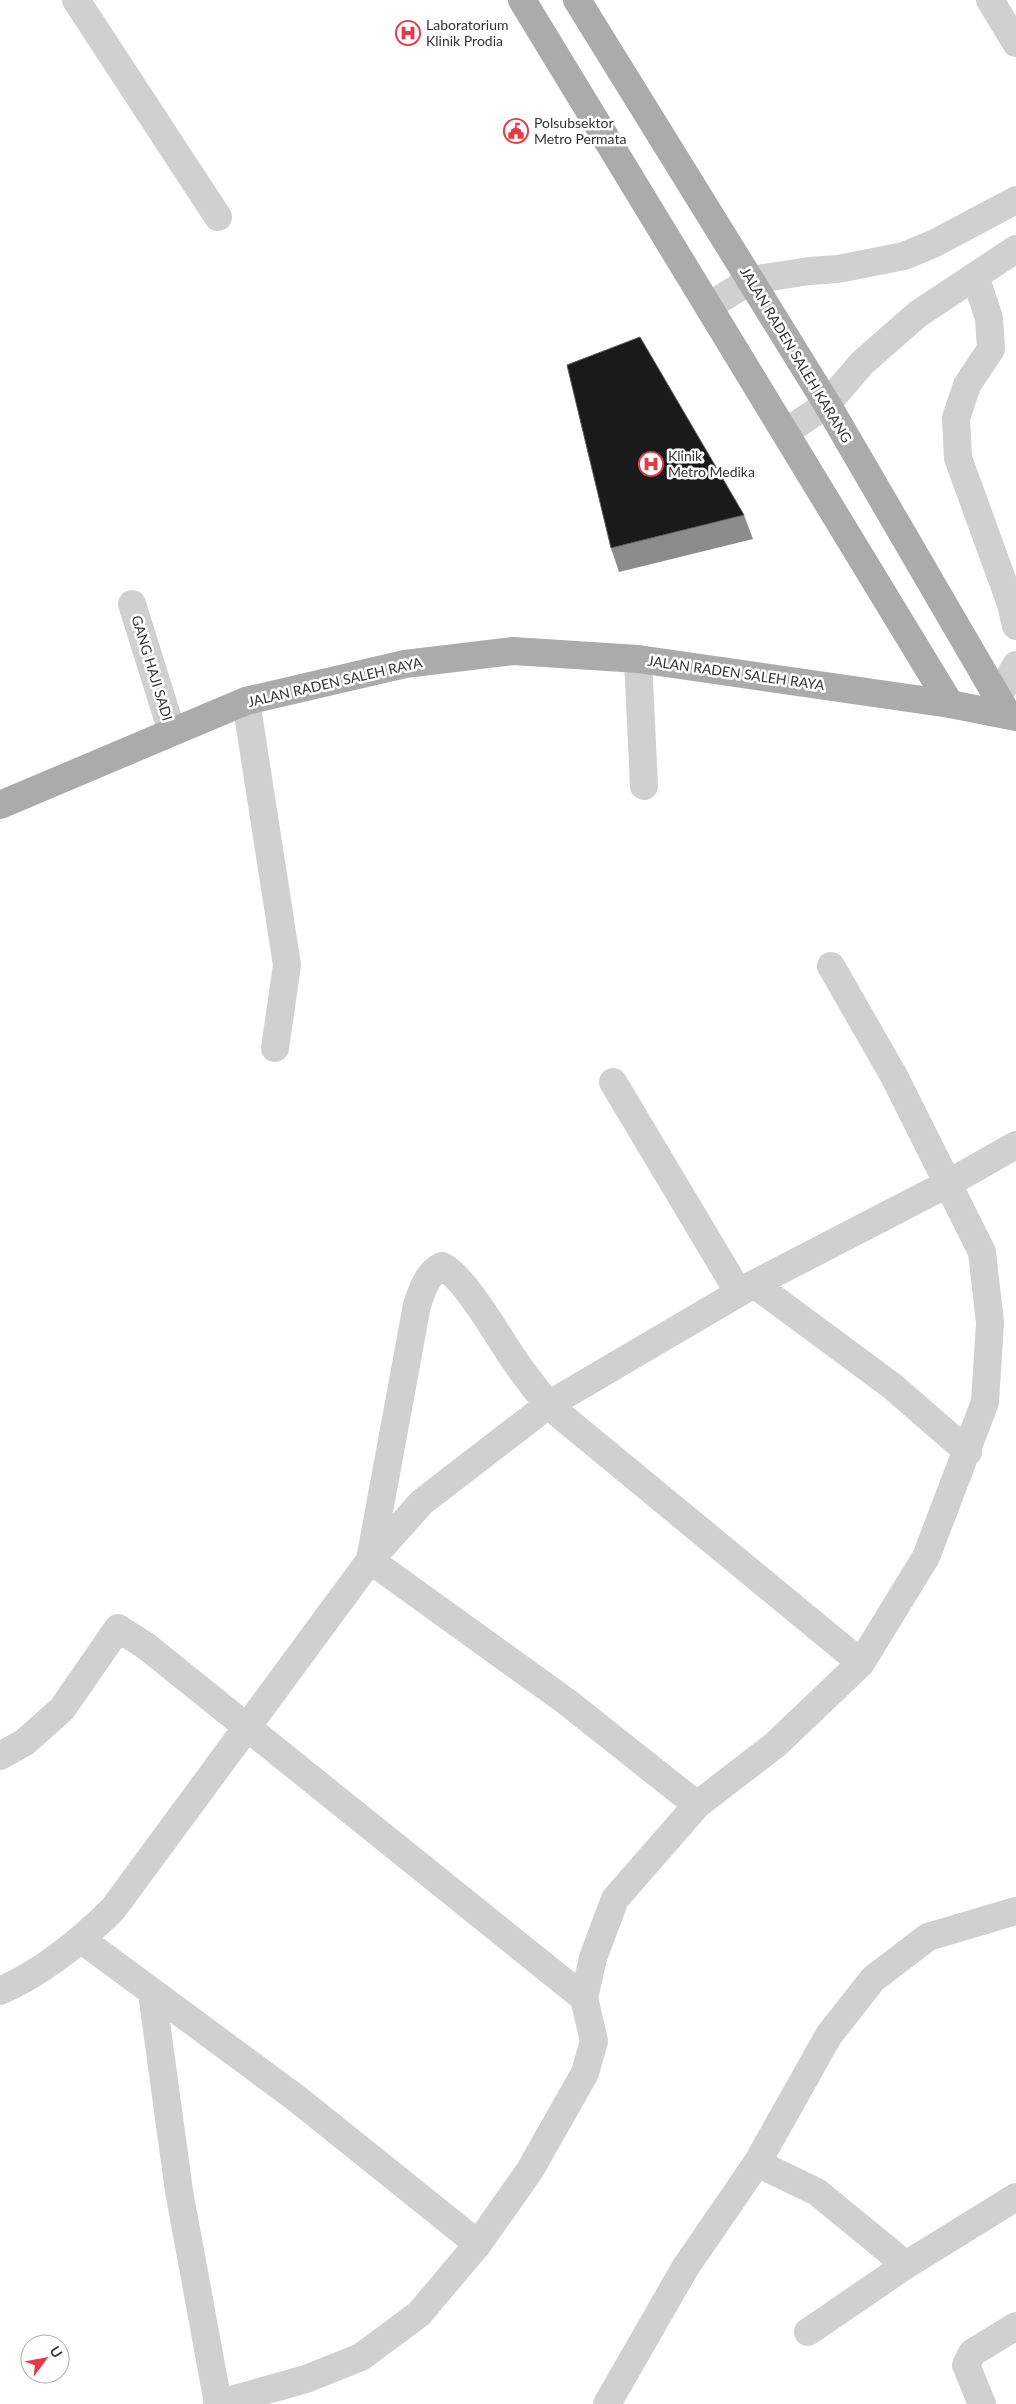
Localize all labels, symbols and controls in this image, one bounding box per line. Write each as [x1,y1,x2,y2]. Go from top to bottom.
place label: Laboratorium Klinik Prodia [426,16,508,49]
hospital icon: Laboratorium Klinik Prodia [395,20,421,46]
place label: Polsubsektor Metro Permata [534,114,626,147]
public building icon: Polsubsektor Metro Permata [503,118,529,144]
street label: JALAN RADEN SALEH KARANG [737,264,856,446]
place label: Klinik Metro Medika [668,447,755,480]
hospital icon: Klinik Metro Medika [638,451,664,477]
street label: GANG HAJI SADI [128,613,177,723]
street label: JALAN RADEN SALEH RAYA [647,652,826,693]
street label: JALAN RADEN SALEH RAYA [246,653,424,710]
north arrow [20,2334,70,2384]
text: U [46,2343,66,2361]

